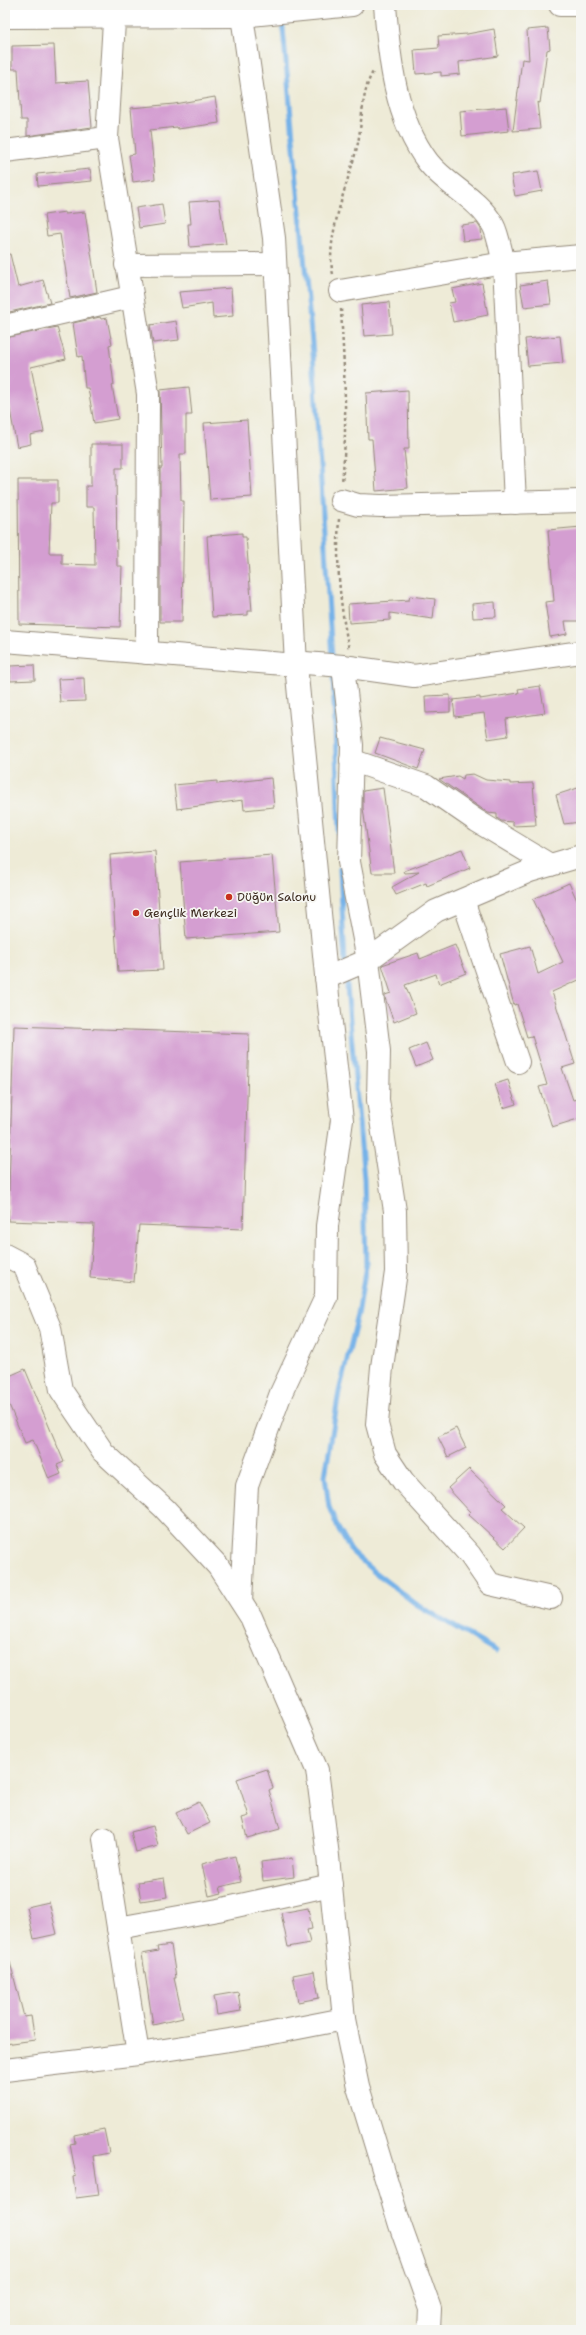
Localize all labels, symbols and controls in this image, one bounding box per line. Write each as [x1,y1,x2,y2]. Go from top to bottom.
place label: Düğün Salonu [237,889,316,905]
marker: Düğün Salonu [224,892,234,902]
place label: Gençlik Merkezi [144,905,237,921]
marker: Gençlik Merkezi [131,908,141,918]

